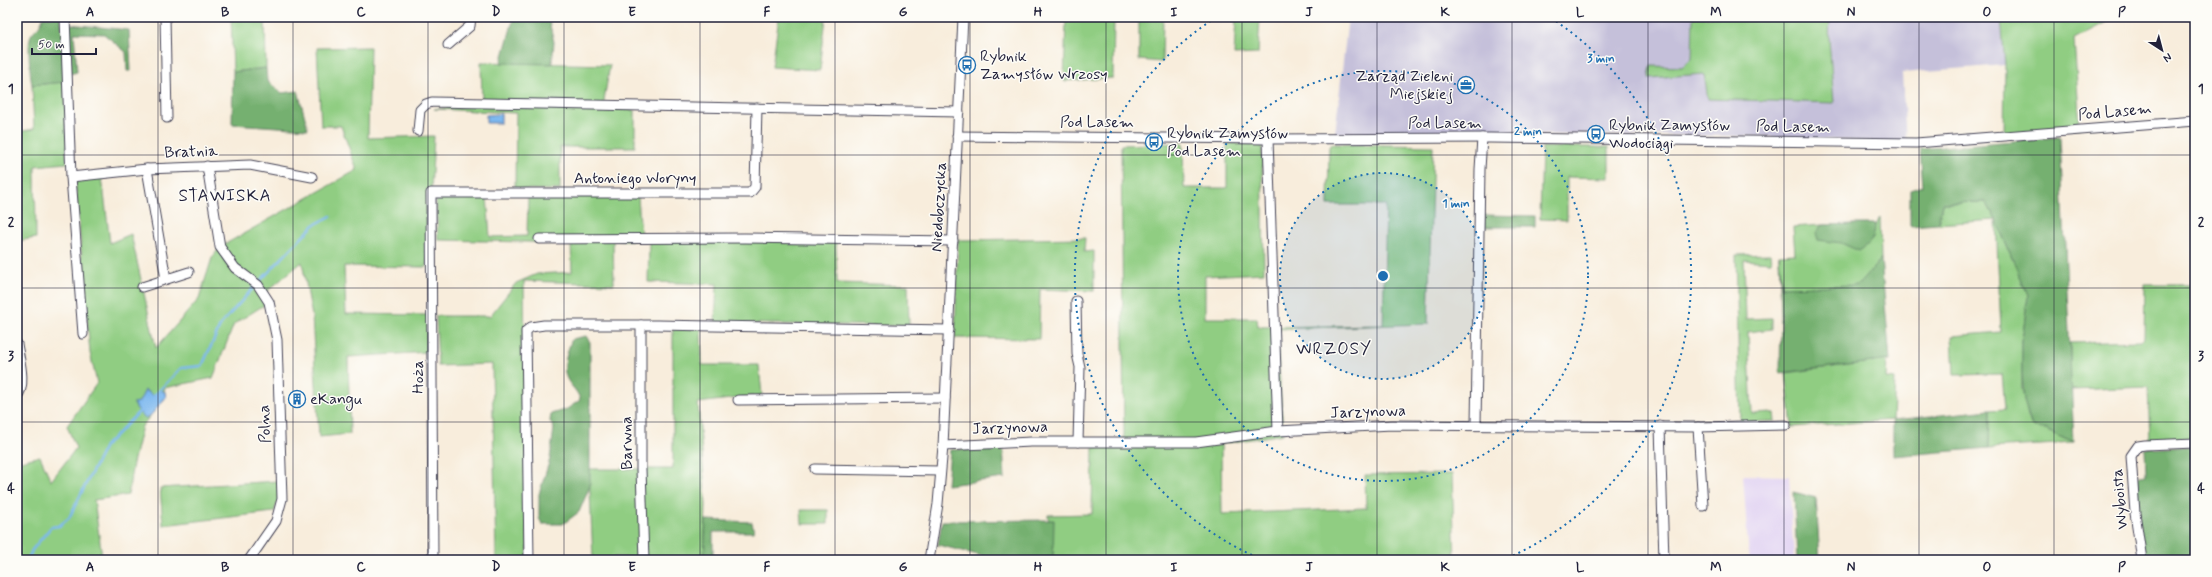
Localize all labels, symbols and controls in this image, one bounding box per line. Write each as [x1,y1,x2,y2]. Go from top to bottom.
text: A [86,4,94,21]
text: B [221,4,230,21]
text: C [356,4,366,21]
text: D [492,4,501,21]
text: E [628,4,636,21]
text: F [764,4,771,21]
text: G [899,4,908,21]
text: H [1034,4,1043,21]
text: I [1171,4,1178,21]
text: J [1305,4,1313,21]
text: K [1440,4,1450,21]
text: L [1576,4,1585,21]
text: M [1710,4,1722,21]
text: N [1847,4,1856,21]
text: O [1983,4,1992,21]
text: P [2118,4,2126,21]
scale bar [32,30,96,56]
north arrow [2142,30,2182,70]
text: 50 m [38,37,65,53]
place label: Rybnik Zamysłów Wrzosy [980,46,1108,85]
text: N [2160,49,2174,65]
text: 3 min [1587,51,1615,67]
bus stop icon: Rybnik Zamysłów Wrzosy [957,55,977,75]
place label: Zarząd Zieleni Miejskiej [1355,66,1453,105]
office icon: Zarząd Zieleni Miejskiej [1456,75,1476,95]
text: 1 [8,81,14,98]
text: 1 [2198,81,2204,98]
street label: Pod Lasem [2077,98,2153,126]
street label: Pod Lasem [1060,112,1134,133]
street label: Pod Lasem [1408,113,1482,134]
place label: Rybnik Zamysłów Wodociągi [1609,115,1730,154]
street label: Pod Lasem [1756,116,1830,138]
place label: Rybnik Zamysłów Pod Lasem [1167,123,1288,162]
text: 2 min [1514,124,1542,140]
bus stop icon: Rybnik Zamysłów Wodociągi [1586,124,1606,144]
bus stop icon: Rybnik Zamysłów Pod Lasem [1144,132,1164,152]
street label: Bratnia [164,141,218,163]
street label: Niedobczycka [926,161,952,253]
street label: Antoniego Woryny [574,168,696,189]
district label: STAWISKA [178,185,272,207]
text: 1 min [1442,196,1470,212]
text: 2 [8,214,15,231]
text: 2 [2198,214,2205,231]
centre of rings [1376,269,1390,283]
district label: WRZOSY [1296,338,1372,360]
text: 3 [8,348,14,365]
text: 3 [2198,348,2204,365]
street label: Hoża [408,360,429,394]
building icon: eKangu [287,389,307,409]
place label: eKangu [310,389,363,411]
street label: Jarzynowa [1330,400,1406,424]
street label: Polna [254,404,276,443]
street label: Barwna [616,416,638,470]
street label: Jarzynowa [972,416,1048,440]
street label: Wyboista [2107,468,2133,530]
text: 4 [7,481,15,498]
text: 4 [2197,481,2205,498]
text: A [86,559,94,576]
text: B [221,559,230,576]
text: C [356,559,366,576]
text: D [492,559,501,576]
text: E [628,559,636,576]
text: F [764,559,771,576]
text: G [899,559,908,576]
text: H [1034,559,1043,576]
text: I [1171,559,1178,576]
text: J [1305,559,1313,576]
text: K [1440,559,1450,576]
text: L [1576,559,1585,576]
text: M [1710,559,1722,576]
text: N [1847,559,1856,576]
text: O [1983,559,1992,576]
text: P [2118,559,2126,576]

